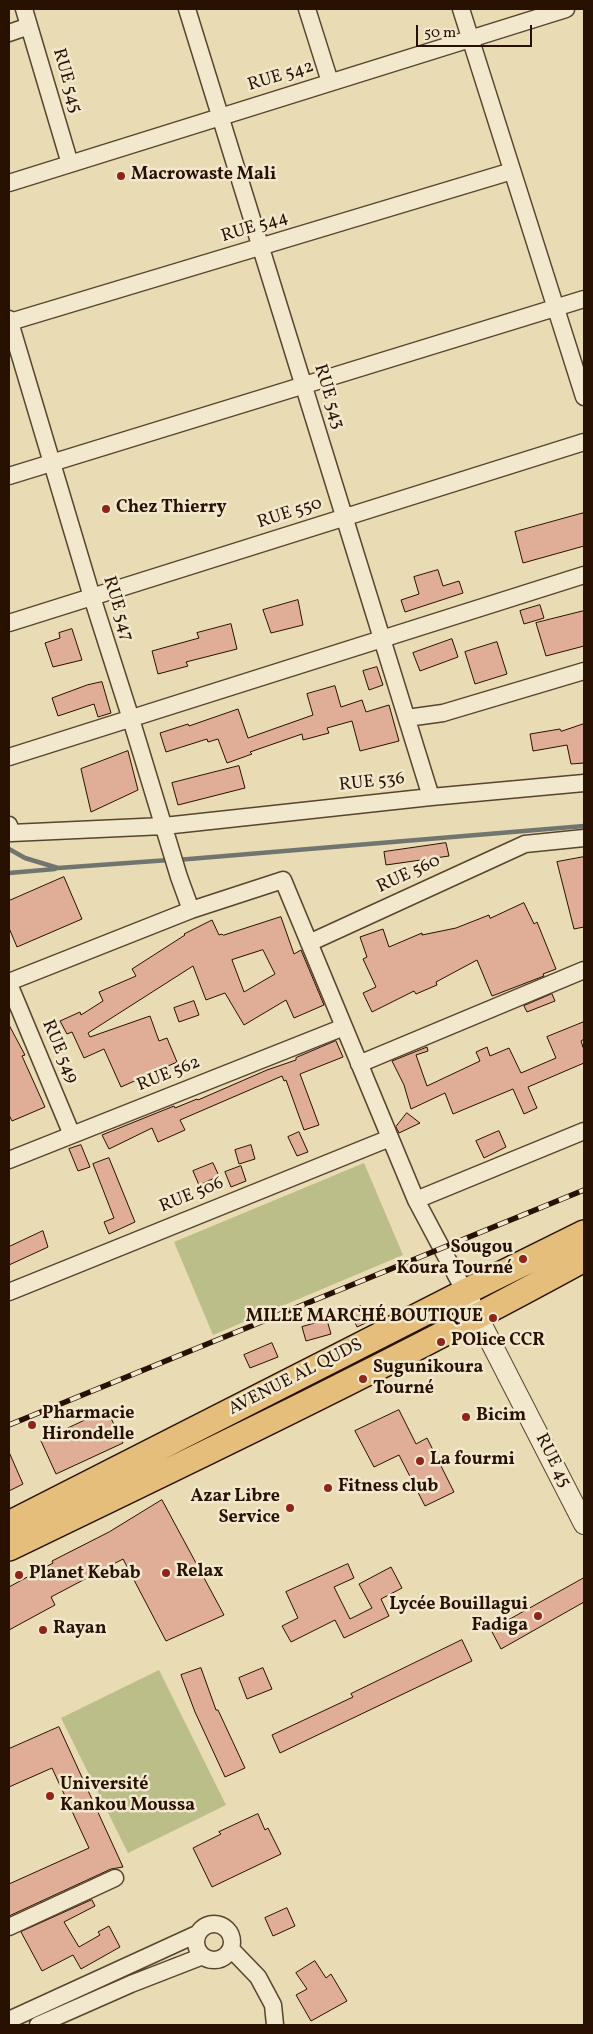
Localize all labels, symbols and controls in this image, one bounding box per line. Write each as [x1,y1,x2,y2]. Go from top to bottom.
scale bar [418,15,534,47]
text: 50 m [424,23,456,44]
street label: RUE 545 [46,46,86,116]
street label: RUE 542 [245,57,317,97]
place label: Macrowaste Mali [131,165,276,187]
marker: Macrowaste Mali [115,170,127,182]
street label: RUE 544 [219,208,291,248]
street label: RUE 543 [308,362,348,432]
street label: RUE 550 [255,493,325,535]
place label: Chez Thierry [116,498,227,520]
marker: Chez Thierry [100,503,112,515]
street label: RUE 547 [97,574,137,644]
street label: RUE 536 [338,769,406,797]
street label: RUE 560 [374,851,444,899]
street label: RUE 549 [36,1017,82,1087]
street label: RUE 562 [134,1053,204,1097]
street label: RUE 506 [157,1173,227,1219]
place label: Sougou Koura Tourné [396,1238,513,1280]
marker: Sougou Koura Tourné [517,1253,529,1265]
place label: MILLE MARCHÉ BOUTIQUE [246,1307,483,1329]
marker: MILLE MARCHÉ BOUTIQUE [487,1312,499,1324]
place label: POlice CCR [451,1331,545,1353]
street label: AVENUE AL QUDS [225,1335,367,1421]
marker: POlice CCR [435,1336,447,1348]
place label: Sugunikoura Tourné [373,1358,483,1400]
marker: Sugunikoura Tourné [357,1373,369,1385]
place label: Pharmacie Hirondelle [42,1404,135,1446]
place label: Bicim [476,1406,526,1428]
marker: Bicim [460,1411,472,1423]
marker: Pharmacie Hirondelle [26,1419,38,1431]
street label: RUE 45 [529,1430,575,1492]
place label: La fourmi [430,1450,515,1472]
marker: La fourmi [414,1455,426,1467]
place label: Fitness club [338,1477,438,1499]
marker: Fitness club [322,1482,334,1494]
place label: Azar Libre Service [190,1487,280,1530]
marker: Azar Libre Service [284,1502,296,1514]
place label: Relax [176,1562,224,1584]
place label: Planet Kebab [29,1564,141,1586]
marker: Relax [160,1567,172,1579]
marker: Planet Kebab [13,1569,25,1581]
place label: Lycée Bouillagui Fadiga [389,1595,528,1638]
marker: Lycée Bouillagui Fadiga [532,1610,544,1622]
place label: Rayan [53,1619,107,1641]
marker: Rayan [37,1624,49,1636]
place label: Université Kankou Moussa [60,1775,195,1818]
marker: Université Kankou Moussa [44,1790,56,1802]

